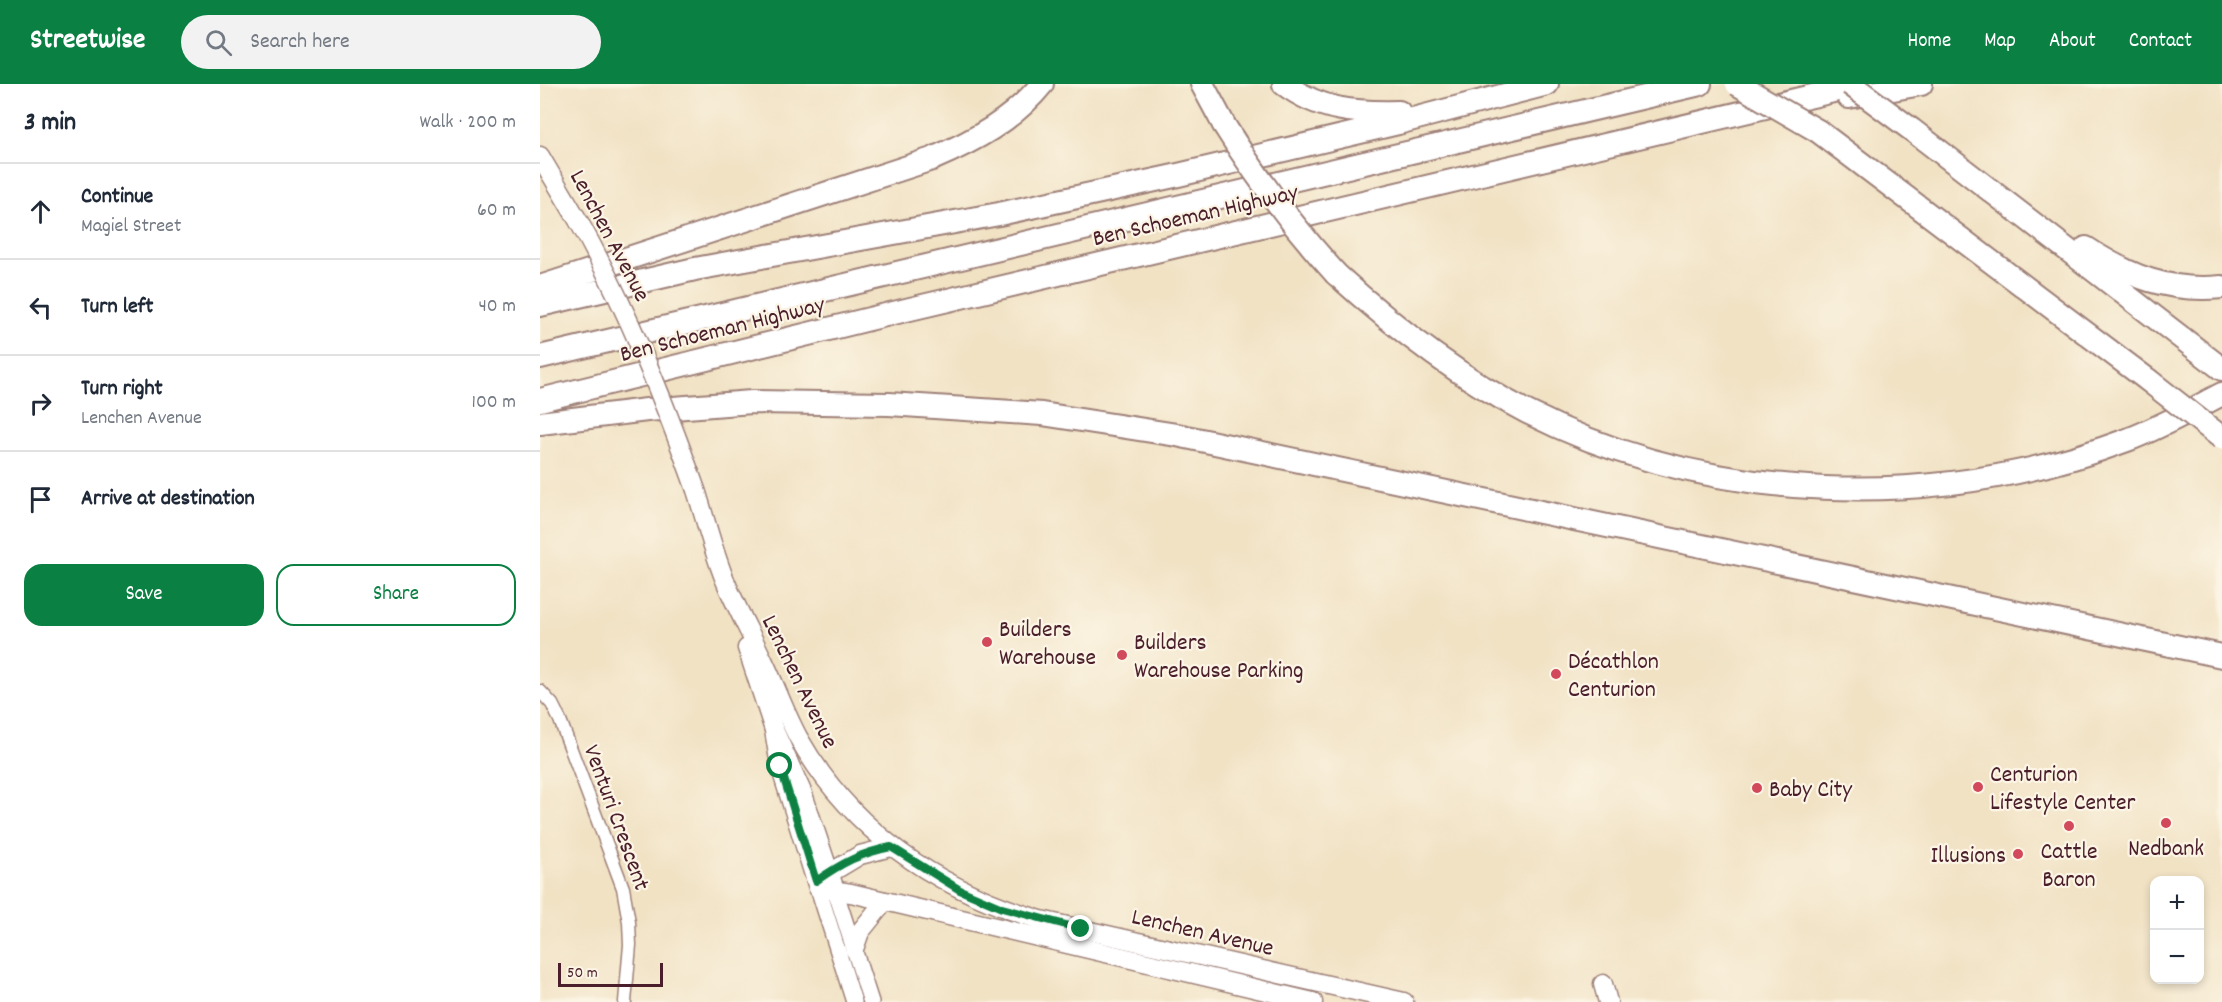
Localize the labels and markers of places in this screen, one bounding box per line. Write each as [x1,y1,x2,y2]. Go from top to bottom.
place label: Builders Warehouse [999,614,1096,676]
place label: Builders Warehouse Parking [1134,627,1304,689]
marker: Builders Warehouse [980,635,994,649]
place label: Décathlon Centurion [1568,646,1659,708]
marker: Builders Warehouse Parking [1115,648,1129,662]
marker: Décathlon Centurion [1549,667,1563,681]
place label: Centurion Lifestyle Center [1990,759,2136,821]
place label: Baby City [1769,774,1853,808]
marker: Centurion Lifestyle Center [1971,780,1985,794]
marker: Baby City [1750,781,1764,795]
marker: Nedbank [2159,816,2173,830]
marker: Cattle Baron [2062,819,2076,833]
place label: Nedbank [2128,833,2204,867]
place label: Cattle Baron [2040,836,2098,898]
place label: Illusions [1930,840,2006,874]
marker: Illusions [2011,847,2025,861]

